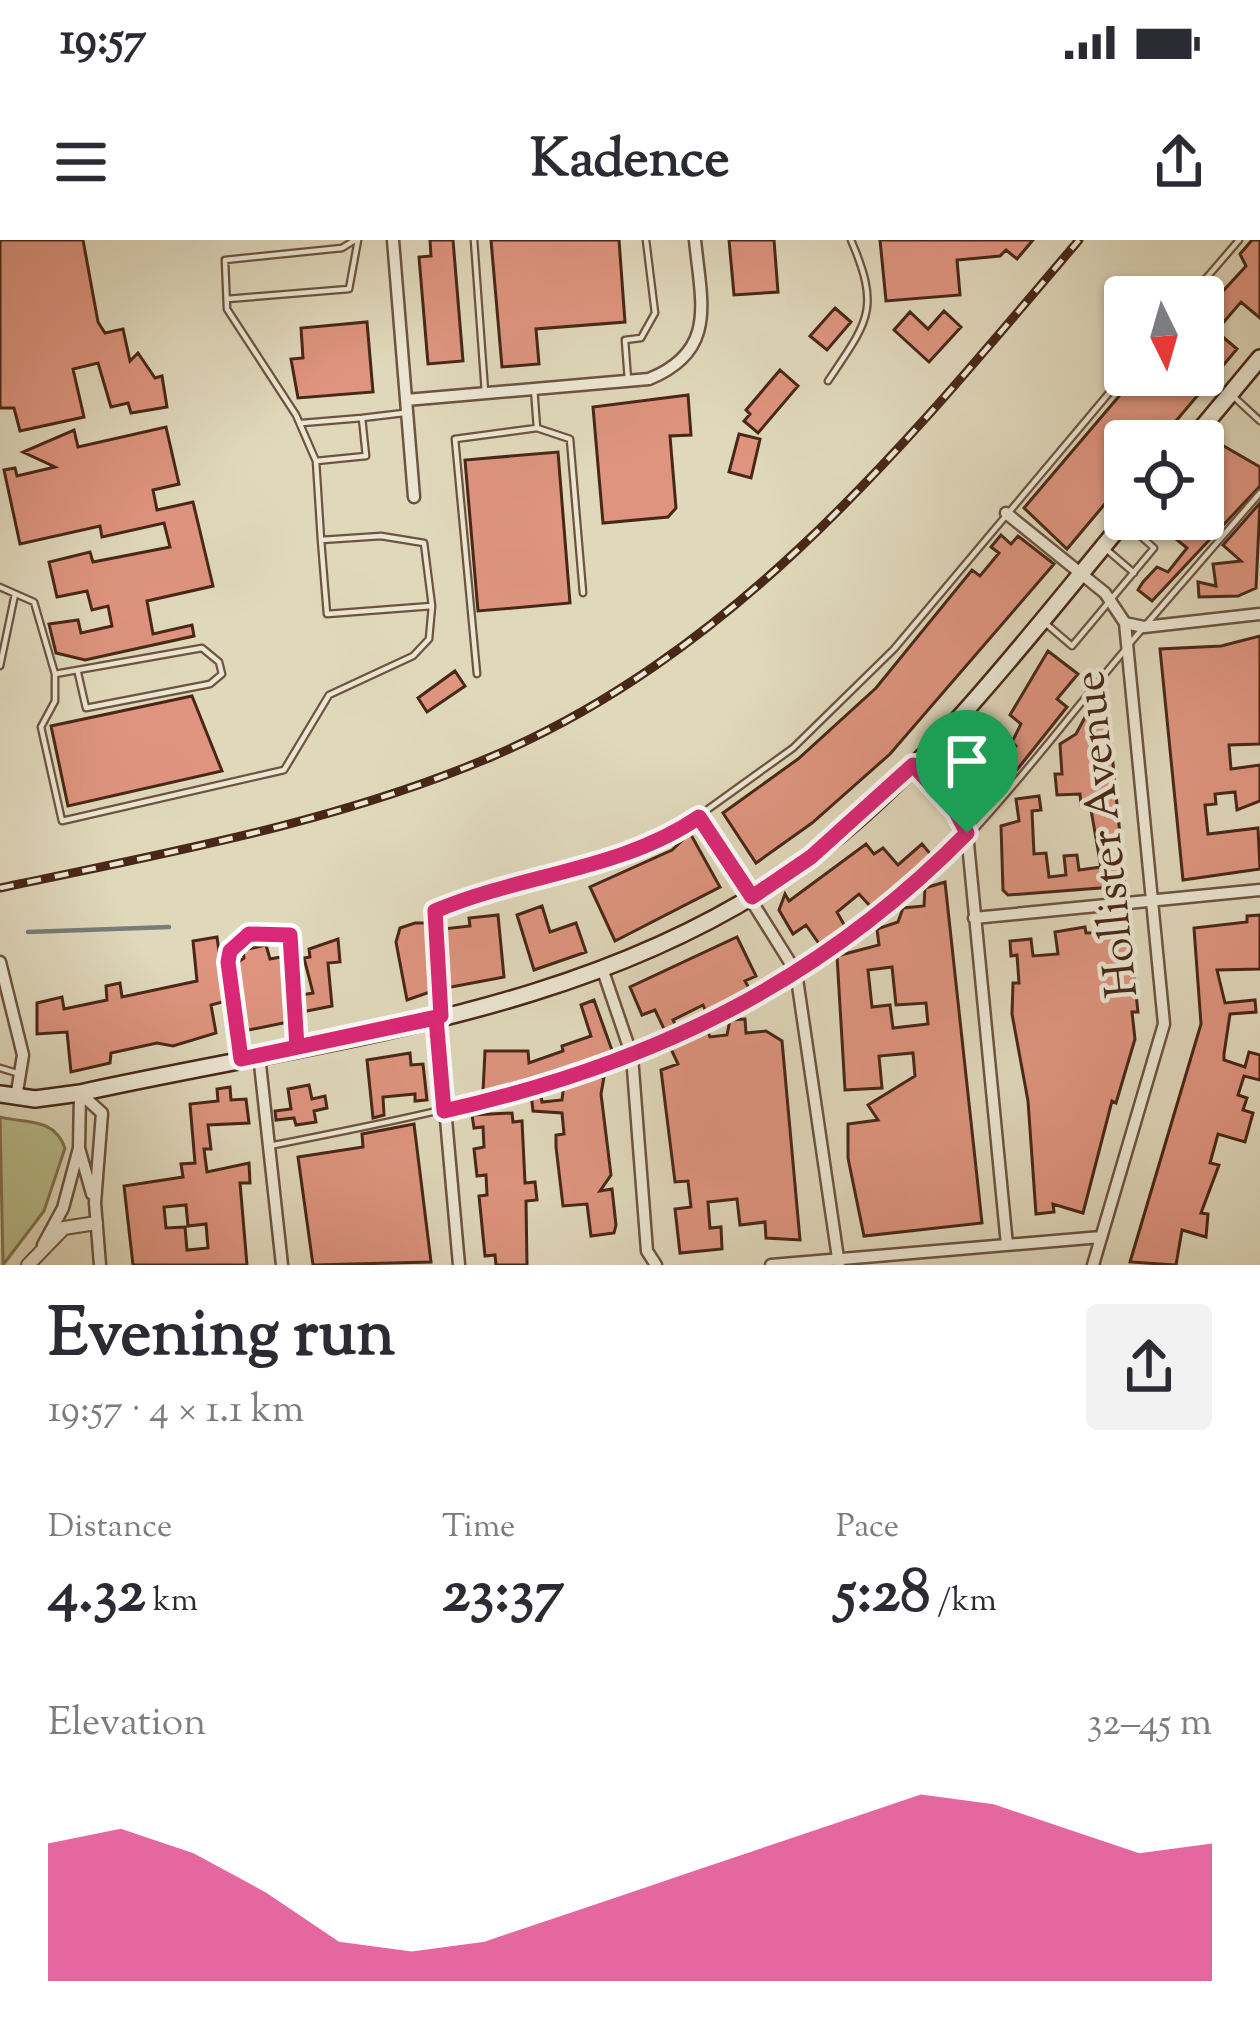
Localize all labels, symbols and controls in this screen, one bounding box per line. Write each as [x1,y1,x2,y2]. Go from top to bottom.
text: 19:57 [60,10,146,75]
text: Kadence [530,123,730,201]
icon: menu [48,129,114,195]
icon: share [1146,129,1212,195]
north arrow [1104,276,1224,396]
map controls [1104,276,1224,540]
button: locate [1104,420,1224,540]
street label: Hollister Avenue [1059,667,1159,1001]
pin [916,710,1018,833]
icon: arrive [934,728,1000,794]
text: Evening run [48,1291,395,1386]
button: share [1086,1304,1212,1430]
text: 19:57 · 4 × 1.1 km [48,1384,304,1440]
text: Distance [48,1504,172,1552]
text: Time [442,1504,515,1552]
text: Pace [836,1504,899,1552]
text: 4.32 [48,1552,146,1639]
text: 23:37 [442,1552,564,1639]
text: 5:28 [836,1552,930,1639]
text: km [146,1578,198,1626]
text: /km [930,1578,997,1626]
text: Elevation [48,1697,206,1753]
text: 32–45 m [1087,1697,1212,1753]

